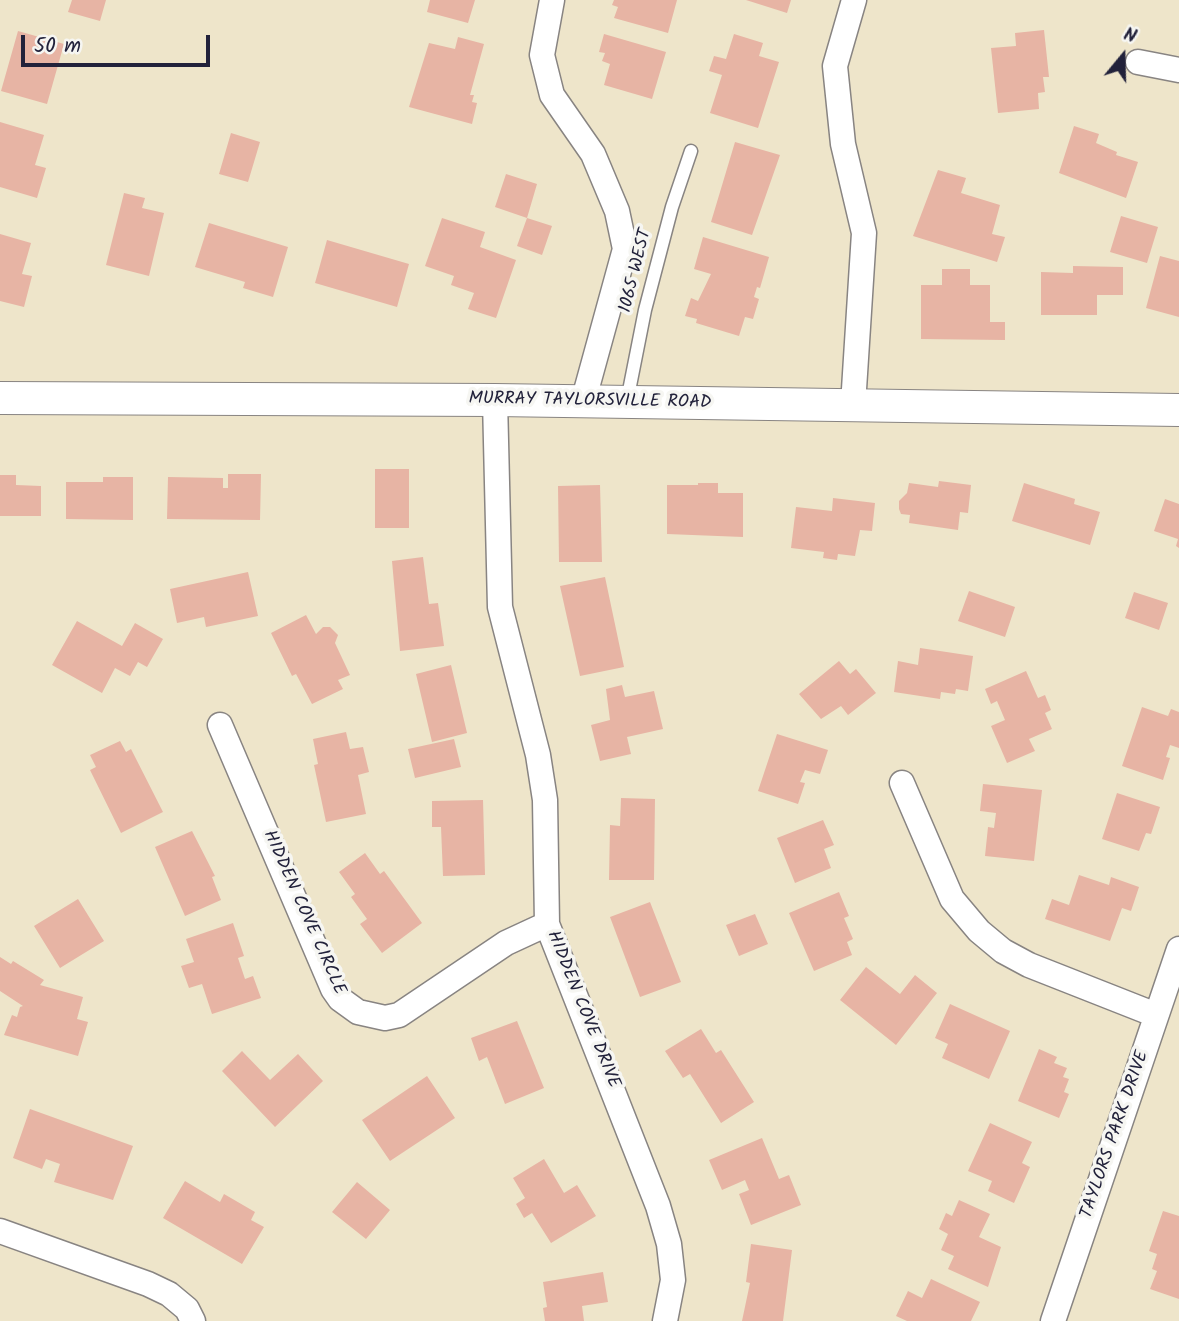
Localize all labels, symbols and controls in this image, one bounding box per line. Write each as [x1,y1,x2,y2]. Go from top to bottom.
text: N [1119,20,1140,52]
scale bar [24,21,214,65]
north arrow [1088,21,1158,91]
text: 50 m [34,30,81,63]
street label: 1065 WEST [616,227,658,315]
street label: MURRAY TAYLORSVILLE ROAD [468,389,712,415]
street label: HIDDEN COVE CIRCLE [257,827,349,999]
street label: HIDDEN COVE DRIVE [541,928,623,1092]
street label: TAYLORS PARK DRIVE [1077,1048,1155,1222]

